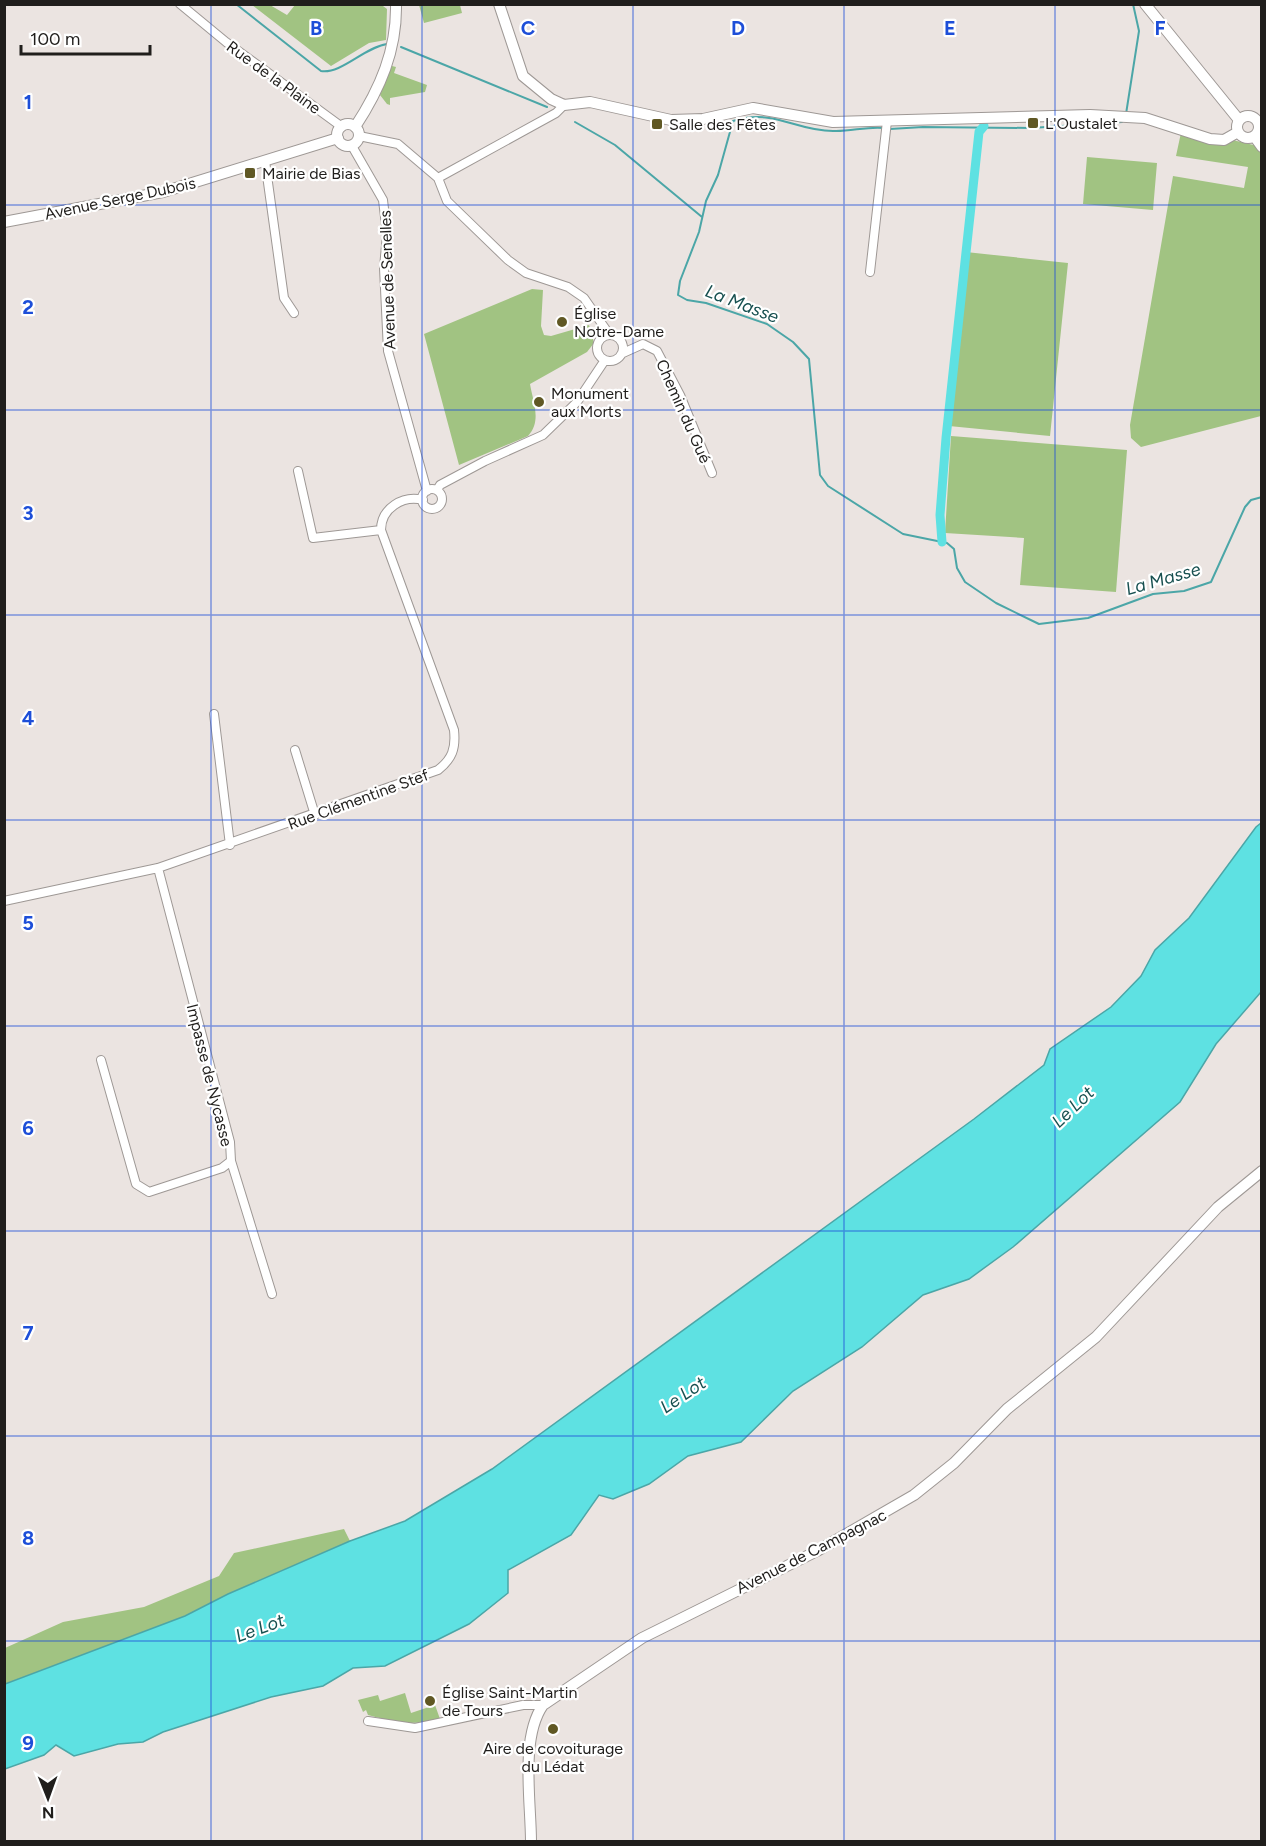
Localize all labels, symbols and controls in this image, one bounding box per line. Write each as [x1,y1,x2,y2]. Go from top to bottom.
text: B [310,16,322,40]
text: C [521,16,535,40]
text: D [731,16,745,40]
text: E [944,16,956,40]
text: F [1154,16,1166,40]
scale bar [21,18,150,56]
text: 100 m [30,28,80,50]
street label: Rue de la Plaine [223,37,325,118]
text: 1 [24,90,32,114]
place label: L'Oustalet [1045,114,1118,133]
place label: Salle des Fêtes [669,115,776,134]
marker: L'Oustalet [1026,116,1040,130]
marker: Salle des Fêtes [650,117,664,131]
place label: Mairie de Bias [262,164,360,183]
marker: Mairie de Bias [243,166,257,180]
street label: Avenue Serge Dubois [43,173,197,224]
street label: Avenue de Senelles [376,210,399,350]
water label: La Masse [702,280,782,328]
text: 2 [22,295,34,319]
place label: Église Notre-Dame [574,304,664,341]
marker: Église Notre-Dame [555,315,569,329]
street label: Chemin du Gué [652,356,715,466]
place label: Monument aux Morts [551,384,629,421]
marker: Monument aux Morts [532,395,546,409]
text: 3 [22,501,34,525]
water label: La Masse [1123,558,1203,600]
text: 4 [22,706,35,730]
street label: Rue Clémentine Stef [285,765,431,834]
text: 5 [22,911,34,935]
street label: Impasse de Nycasse [183,1002,236,1149]
water label: Le Lot [1047,1082,1099,1132]
text: 6 [22,1116,34,1140]
text: 7 [22,1321,34,1345]
water label: Le Lot [656,1372,710,1418]
street label: Avenue de Campagnac [733,1505,890,1598]
text: 8 [22,1526,34,1550]
water label: Le Lot [233,1609,287,1647]
place label: Église Saint-Martin de Tours [442,1683,577,1720]
marker: Église Saint-Martin de Tours [423,1694,437,1708]
marker: Aire de covoiturage du Lédat [546,1722,560,1736]
text: 9 [22,1731,34,1755]
place label: Aire de covoiturage du Lédat [483,1739,623,1776]
north arrow [18,1768,78,1828]
text: N [42,1803,55,1822]

